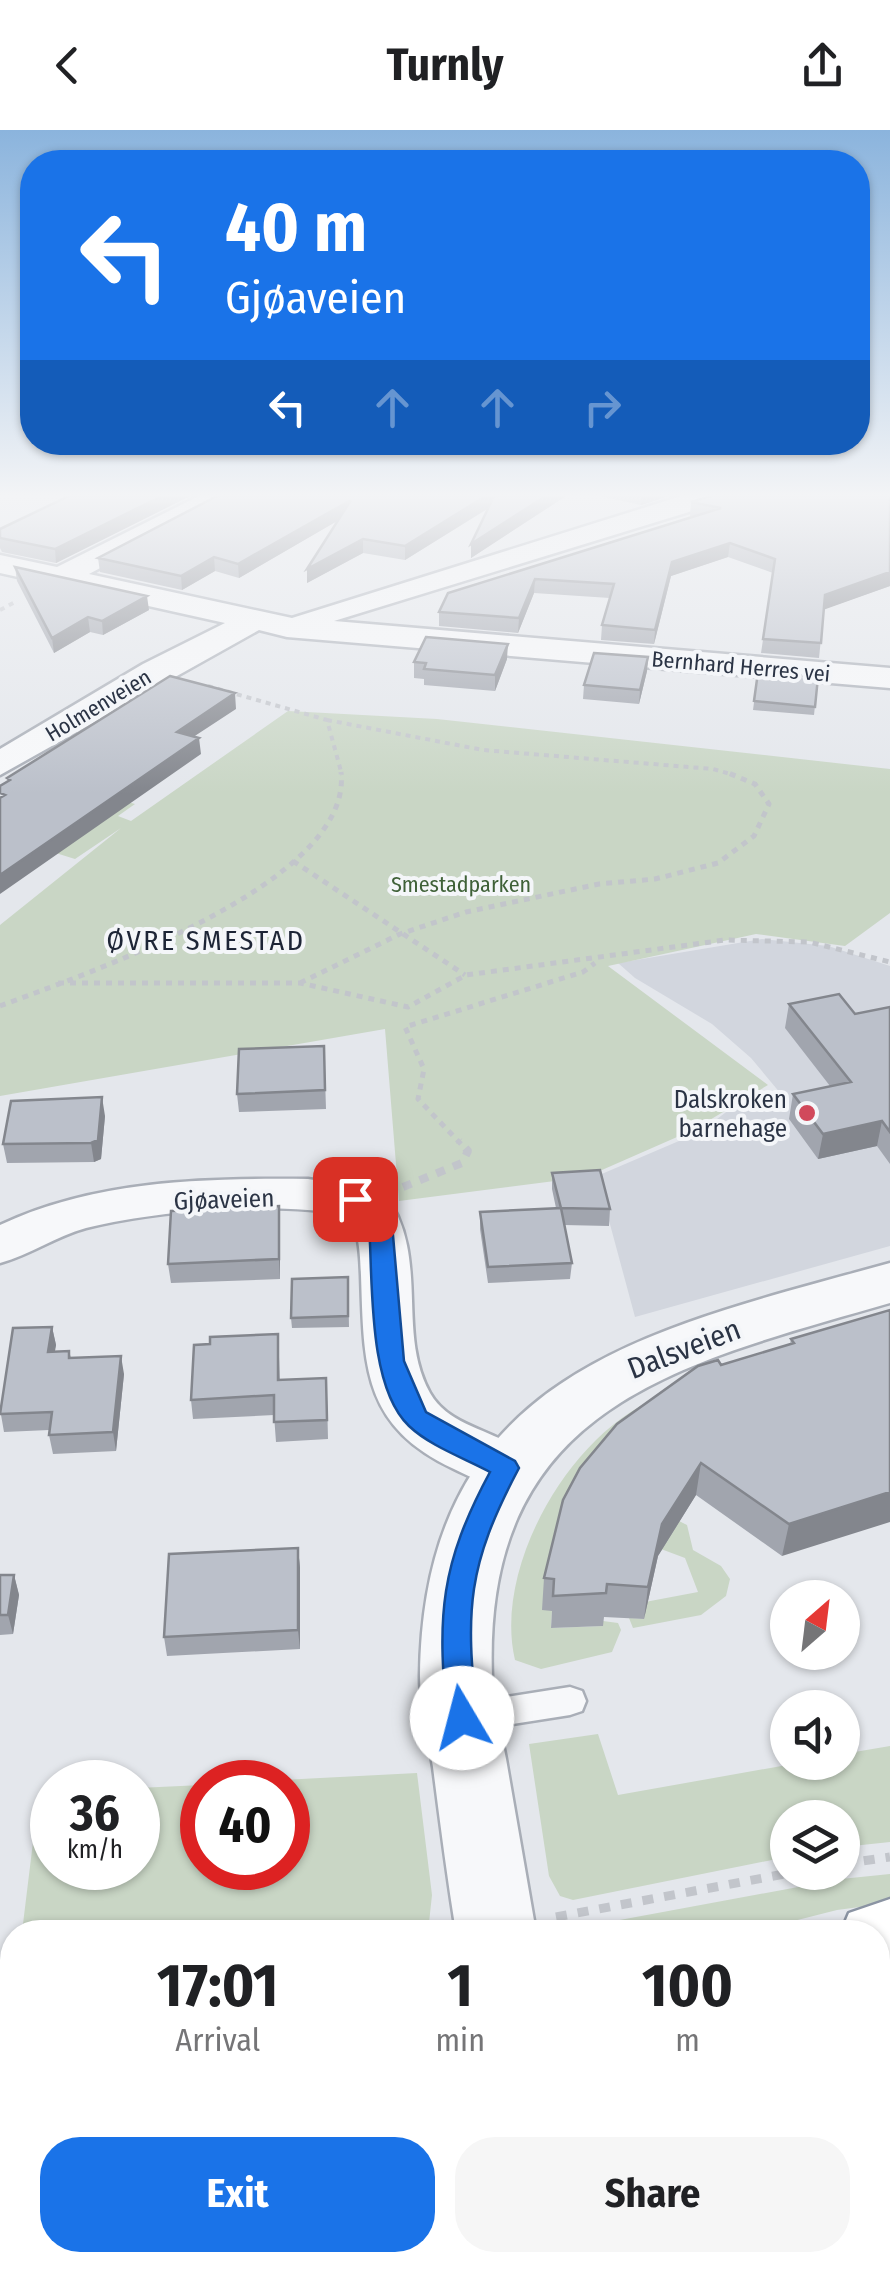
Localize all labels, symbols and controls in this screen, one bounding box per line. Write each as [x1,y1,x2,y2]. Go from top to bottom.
icon: back [40,38,95,93]
text: Turnly [387,38,503,92]
icon: share [795,38,850,93]
text: 40 m [225,186,367,270]
icon: left [60,190,190,320]
text: Gjøaveien [225,271,406,325]
icon: left [260,380,315,435]
icon: ahead [365,380,420,435]
icon: ahead [470,380,525,435]
icon: right [575,380,630,435]
street label: Bernhard Herres vei [651,645,831,688]
street label: Holmenveien [41,663,156,748]
park label: Smestadparken [391,871,531,898]
district label: ØVRE SMESTAD [107,924,305,957]
place label: Dalskroken barnehage [674,1085,787,1144]
marker: Dalskroken barnehage [796,1102,818,1124]
pin [313,1157,398,1242]
icon: arrive [328,1172,383,1227]
street label: Gjøaveien [173,1183,275,1217]
street label: Dalsveien [622,1311,746,1387]
north arrow [770,1580,860,1670]
map controls [770,1580,860,1890]
position arrow [410,1666,514,1770]
button: sound [770,1690,860,1780]
speed limit sign: 40 [180,1760,310,1890]
text: 36 [70,1783,120,1843]
button: layers [770,1800,860,1890]
text: km/h [67,1835,123,1865]
text: 17:01 [157,1950,279,2022]
text: 1 [448,1950,473,2022]
text: 100 [642,1950,733,2022]
text: Arrival [175,2021,260,2059]
text: min [436,2021,485,2059]
text: m [675,2021,700,2059]
button: Exit [40,2137,435,2252]
button: Share [455,2137,850,2252]

